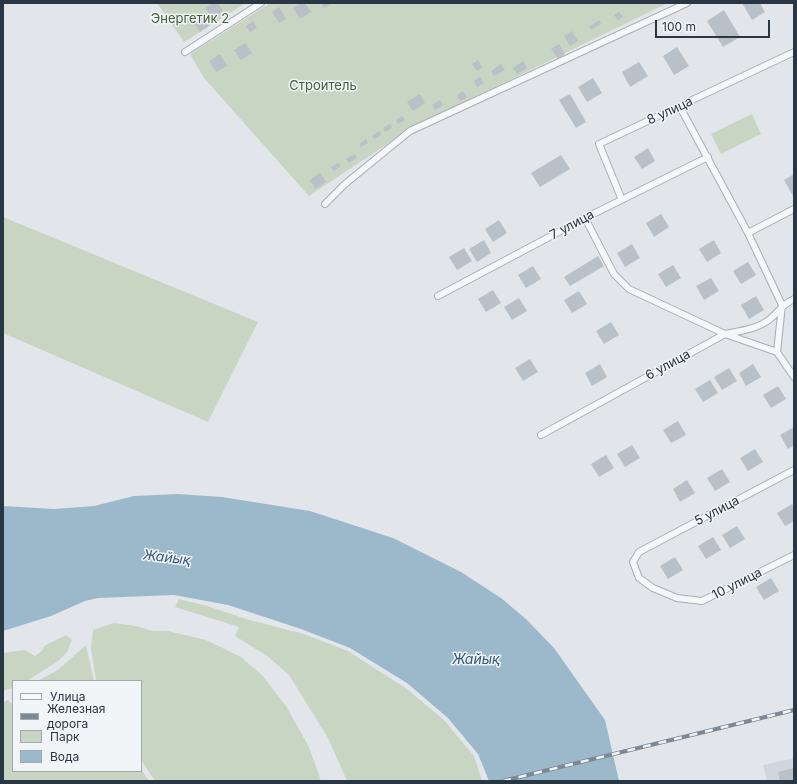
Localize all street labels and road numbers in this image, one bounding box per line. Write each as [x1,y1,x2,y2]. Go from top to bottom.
street label: 8 улица [645,94,695,128]
street label: 7 улица [547,207,597,243]
street label: 6 улица [643,346,693,384]
street label: 5 улица [692,493,742,529]
street label: 10 улица [709,565,765,603]

